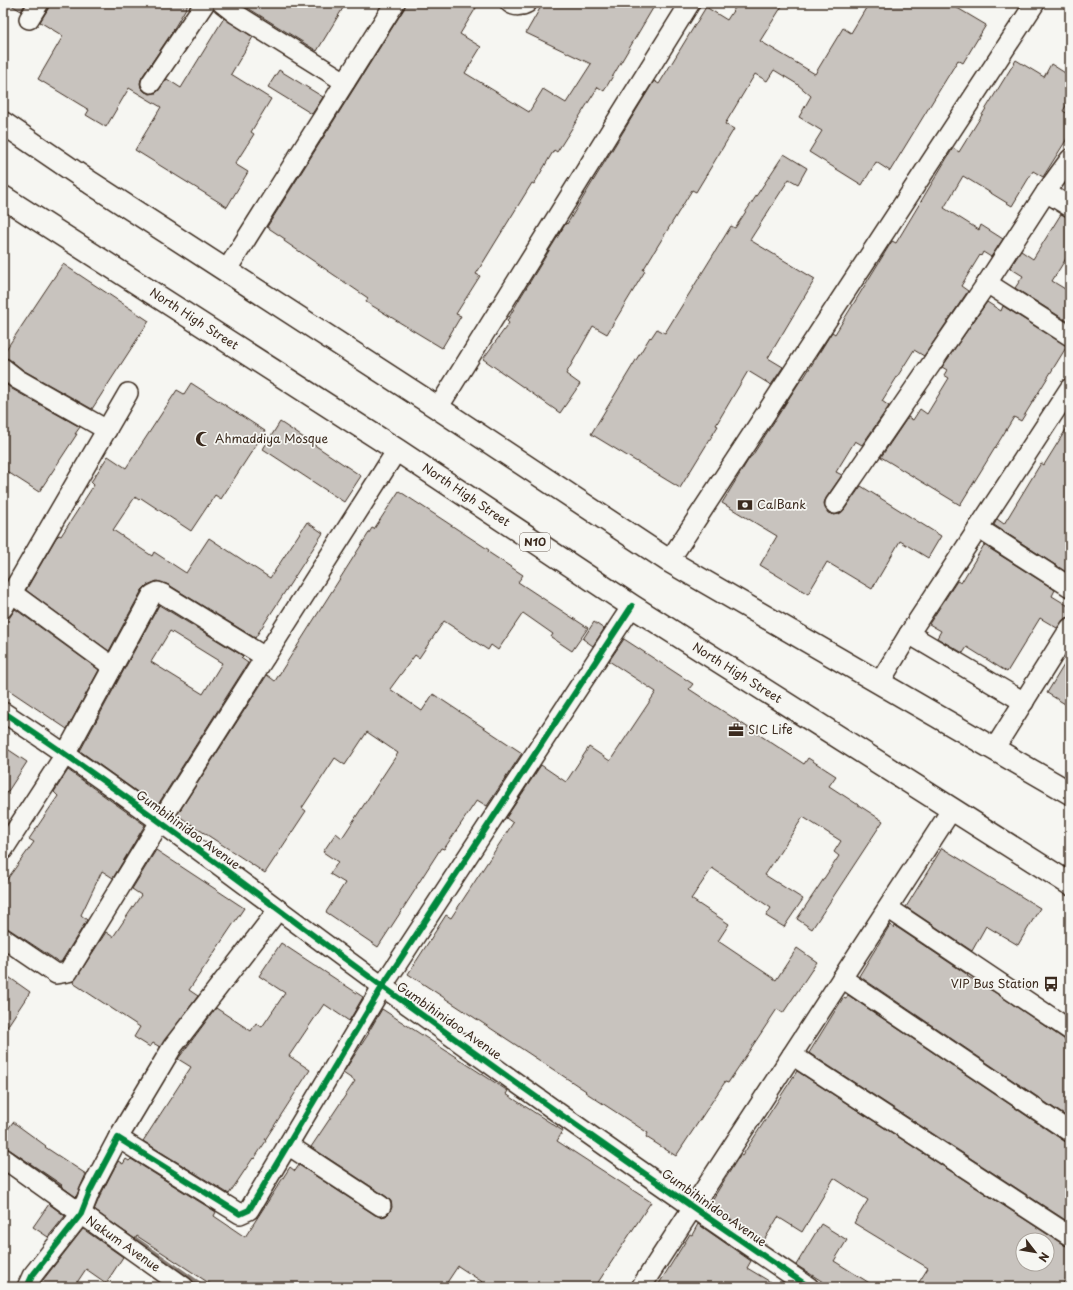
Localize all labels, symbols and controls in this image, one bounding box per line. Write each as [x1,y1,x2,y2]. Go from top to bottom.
street label: North High Street [147,283,243,354]
place label: Ahmaddiya Mosque [215,429,328,447]
mosque icon: Ahmaddiya Mosque [194,430,212,448]
street label: North High Street [419,458,514,530]
place label: CalBank [757,495,806,513]
bank icon: CalBank [736,496,754,514]
road number: N10 [520,533,550,551]
street label: North High Street [689,637,786,707]
place label: SIC Life [748,720,793,738]
office icon: SIC Life [727,721,745,739]
street label: Gumbihinidoo Avenue [133,785,245,873]
place label: VIP Bus Station [951,974,1039,992]
bus stop icon: VIP Bus Station [1042,975,1060,993]
street label: Gumbihinidoo Avenue [393,977,506,1064]
street label: Gumbihinidoo Avenue [658,1164,771,1251]
street label: Nakum Avenue [83,1211,165,1276]
north arrow [1015,1232,1055,1272]
text: N [1034,1249,1054,1266]

